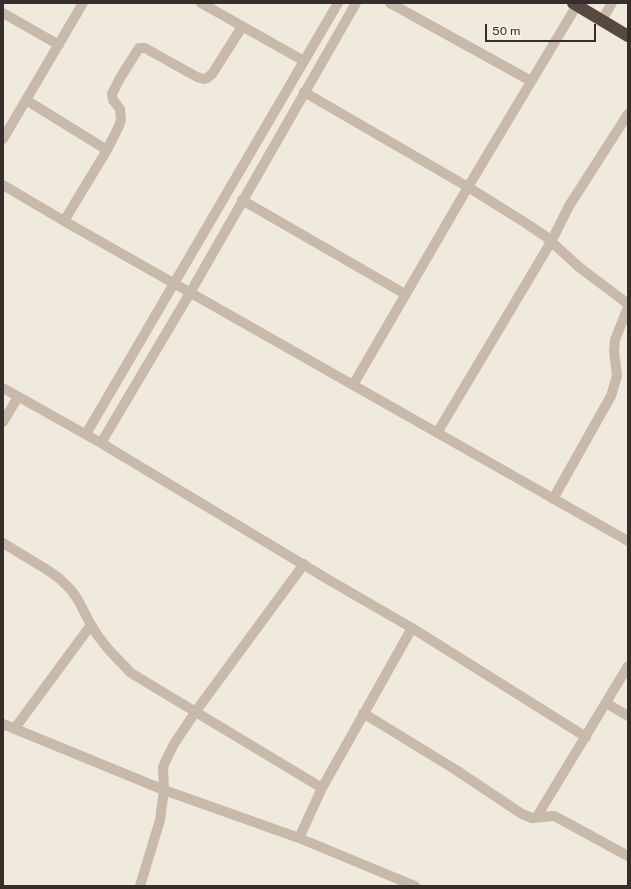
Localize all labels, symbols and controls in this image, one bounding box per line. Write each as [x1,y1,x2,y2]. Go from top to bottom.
scale bar [487,16,598,42]
text: 50 m [492,24,520,38]

